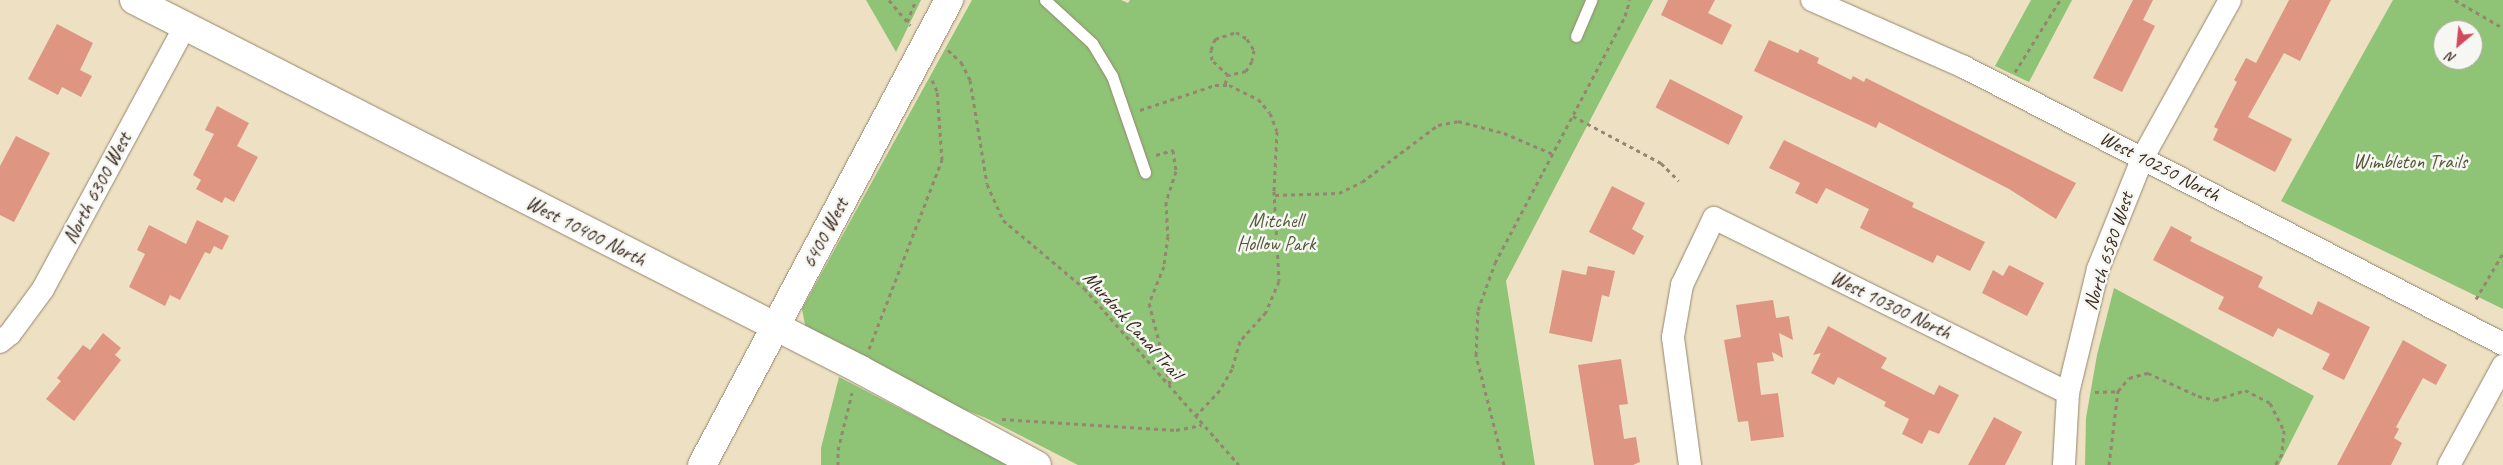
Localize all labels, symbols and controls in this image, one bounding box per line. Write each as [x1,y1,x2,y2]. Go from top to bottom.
north arrow [2433,20,2483,70]
text: N [2443,48,2459,67]
street label: West 10250 North [2096,126,2224,206]
street label: North 6300 West [58,128,136,248]
park label: Wimbleton Trails [2353,149,2467,173]
street label: North 6580 West [2078,189,2138,313]
street label: West 10400 North [522,191,650,271]
street label: 6400 West [797,194,853,272]
park label: Mitchell Hollow Park [1236,208,1316,255]
street label: West 10300 North [1827,265,1955,345]
street label: Murdock Canal Trail [1078,266,1188,384]

